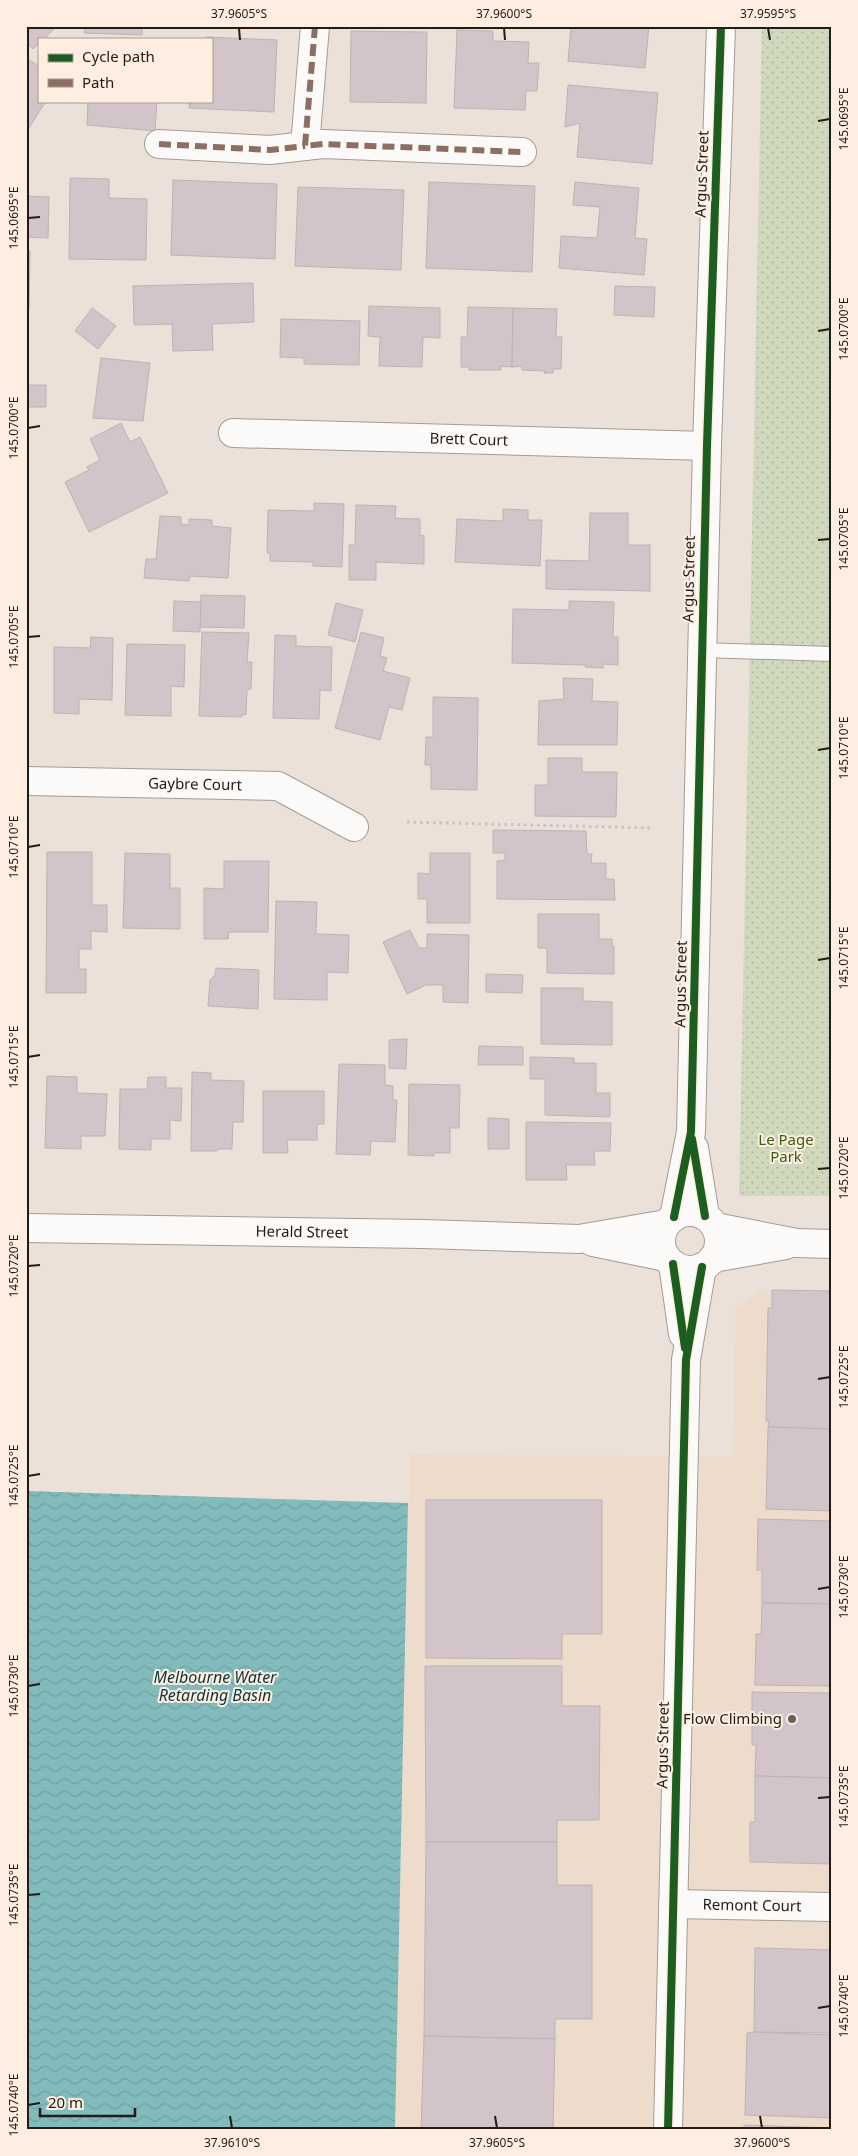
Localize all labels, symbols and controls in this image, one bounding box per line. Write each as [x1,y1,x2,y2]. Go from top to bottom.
text: 37.9605°S [211,5,267,22]
text: 37.9600°S [476,5,532,22]
text: 37.9595°S [740,5,796,22]
legend [38,38,212,102]
text: Cycle path [82,46,155,66]
text: Path [82,72,114,92]
text: 145.0695°E [835,87,852,151]
street label: Argus Street [689,130,713,218]
text: 145.0695°E [5,186,22,250]
text: 145.0700°E [835,297,852,361]
text: 145.0700°E [5,396,22,460]
street label: Brett Court [429,427,509,450]
text: 145.0705°E [835,507,852,571]
street label: Argus Street [677,535,699,623]
text: 145.0705°E [5,605,22,669]
text: 145.0710°E [835,716,852,780]
street label: Gaybre Court [148,772,243,794]
text: 145.0710°E [5,815,22,879]
text: 145.0715°E [835,926,852,990]
street label: Argus Street [669,940,691,1028]
text: 145.0715°E [5,1025,22,1089]
park label: Le Page Park [758,1129,814,1166]
text: 145.0720°E [835,1136,852,1200]
street label: Herald Street [255,1220,349,1242]
text: 145.0720°E [5,1234,22,1298]
text: 145.0725°E [835,1345,852,1409]
text: 145.0725°E [5,1444,22,1508]
text: 145.0730°E [835,1555,852,1619]
text: 145.0730°E [5,1654,22,1718]
water label: Melbourne Water Retarding Basin [153,1666,277,1706]
street label: Argus Street [651,1701,673,1789]
place label: Flow Climbing [683,1708,782,1728]
marker: Flow Climbing [786,1713,798,1725]
text: 145.0735°E [835,1765,852,1829]
text: 145.0735°E [5,1863,22,1927]
street label: Remont Court [702,1894,802,1915]
text: 145.0740°E [835,1974,852,2038]
text: 145.0740°E [5,2073,22,2137]
scale bar [40,2086,135,2118]
text: 20 m [48,2092,83,2112]
text: 37.9610°S [204,2134,260,2151]
text: 37.9605°S [469,2134,525,2151]
text: 37.9600°S [734,2134,790,2151]

